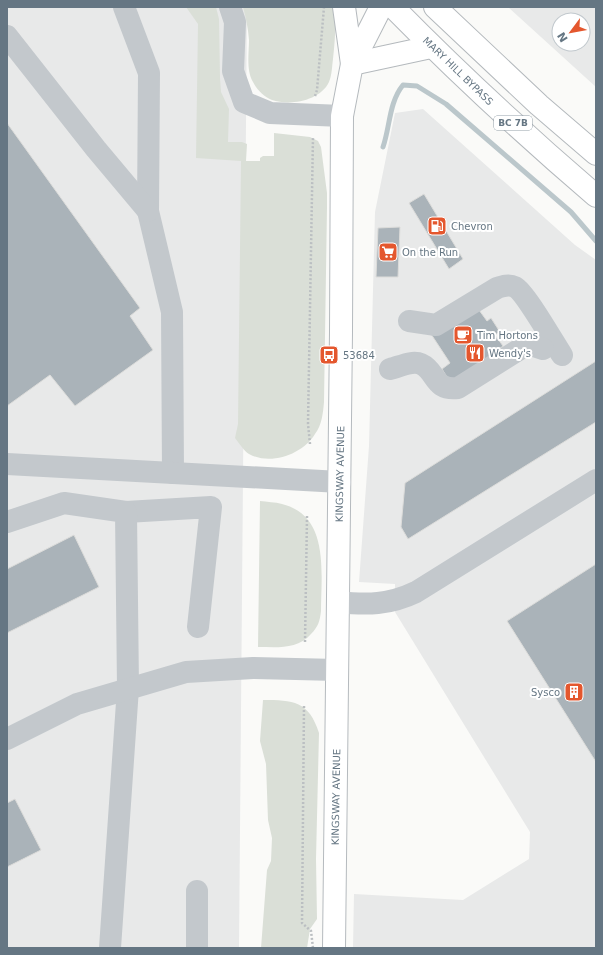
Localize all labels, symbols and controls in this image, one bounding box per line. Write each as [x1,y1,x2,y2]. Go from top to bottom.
north arrow [551,12,591,52]
text: N [555,30,571,44]
street label: MARY HILL BYPASS [421,35,495,107]
road number: BC 7B [494,116,532,130]
fuel station icon: Chevron [426,215,448,237]
place label: Chevron [451,221,493,232]
supermarket icon: On the Run [377,241,399,263]
place label: On the Run [402,247,458,258]
cafe icon: Tim Hortons [452,324,474,346]
place label: Tim Hortons [476,330,538,341]
restaurant icon: Wendy's [464,342,486,364]
bus stop icon: 53684 [318,344,340,366]
place label: Wendy's [489,348,531,359]
place label: 53684 [343,350,375,361]
street label: KINGSWAY AVENUE [334,426,346,522]
building icon: Sysco [563,681,585,703]
place label: Sysco [531,687,560,698]
street label: KINGSWAY AVENUE [330,749,342,845]

